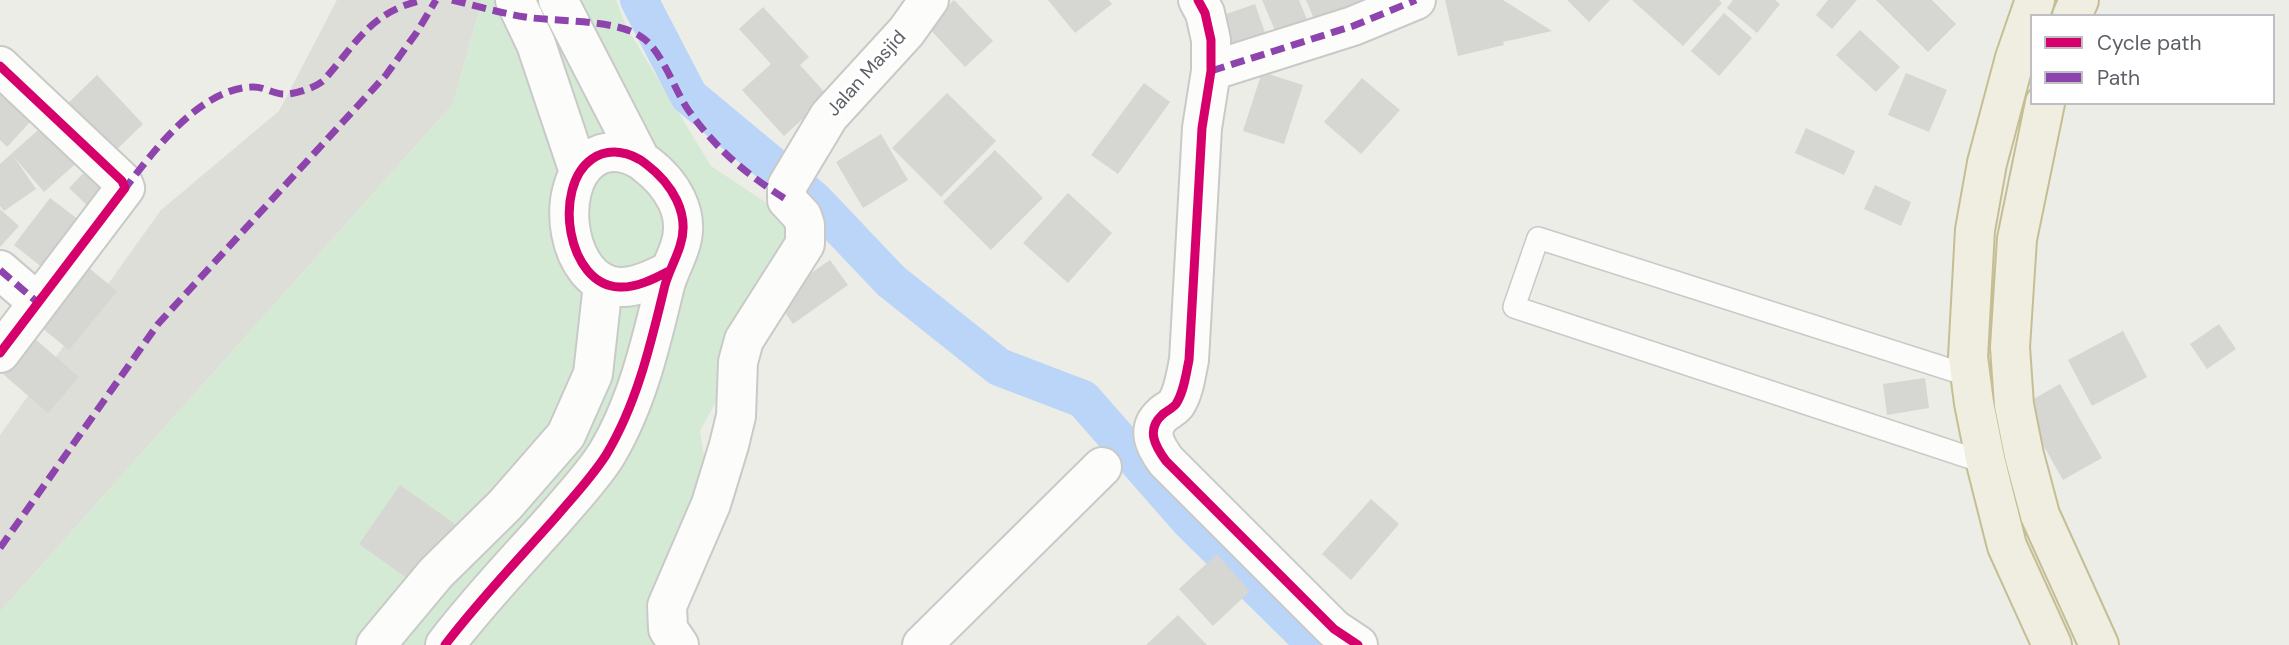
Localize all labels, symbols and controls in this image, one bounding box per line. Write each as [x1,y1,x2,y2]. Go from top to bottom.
legend [2030,14,2275,105]
street label: Jalan Masjid [823,26,911,122]
text: Cycle path [2097,29,2202,57]
text: Path [2097,64,2140,92]

